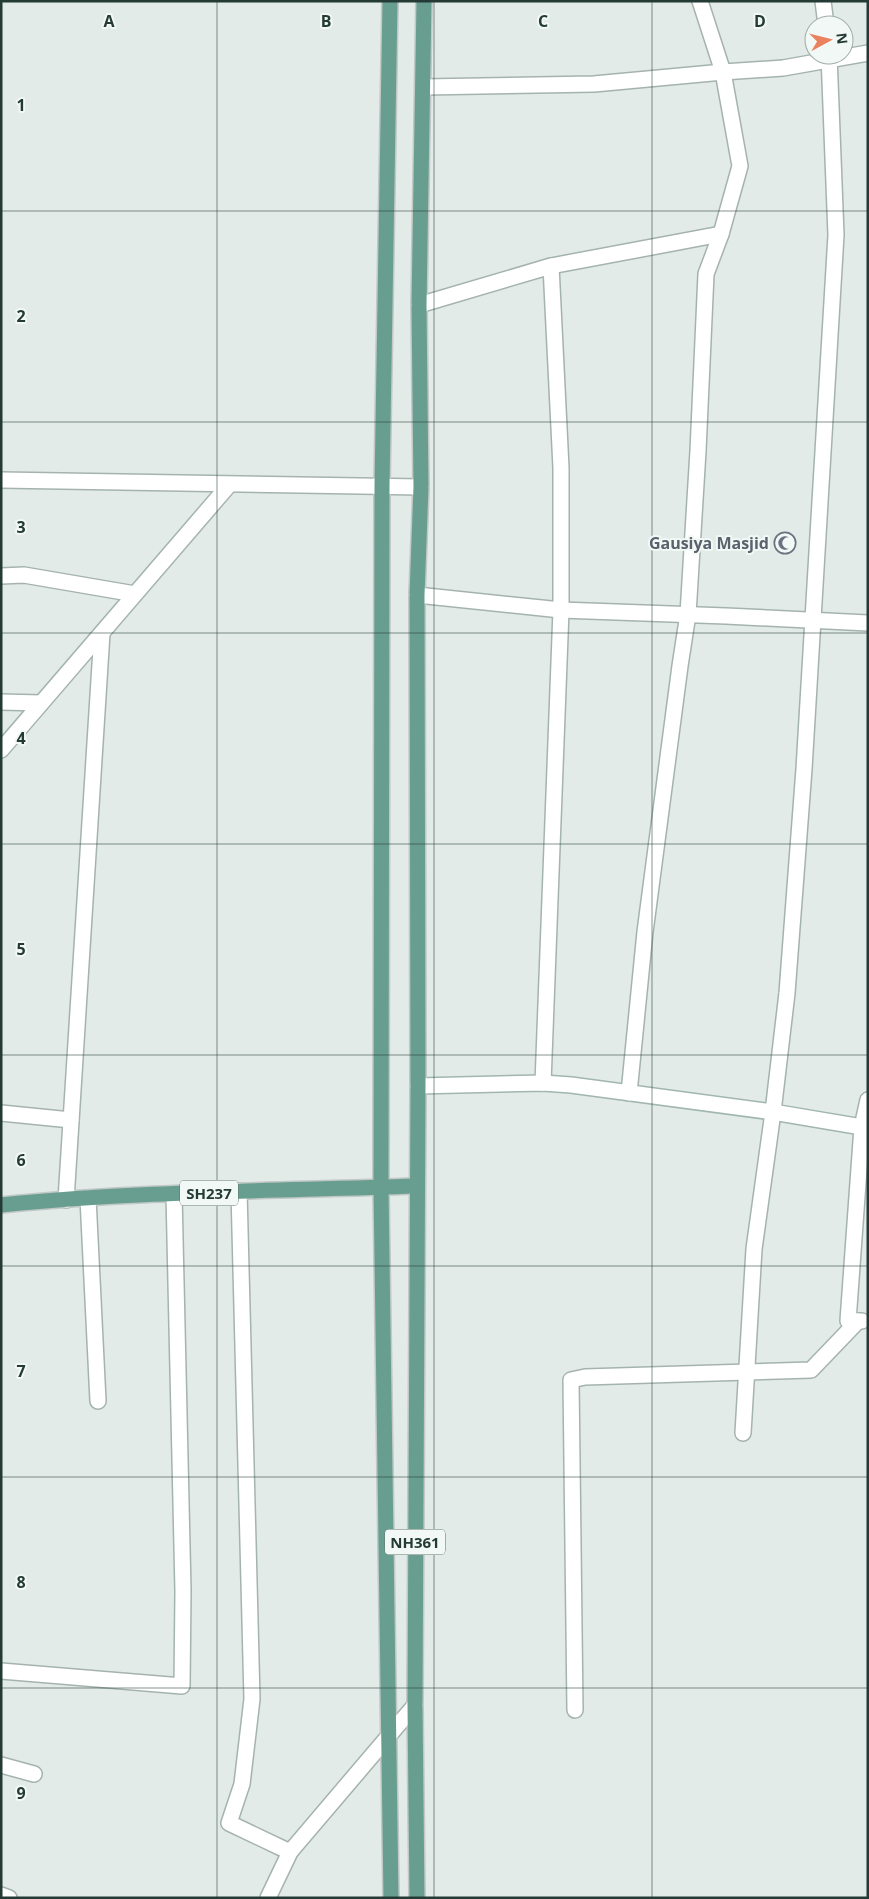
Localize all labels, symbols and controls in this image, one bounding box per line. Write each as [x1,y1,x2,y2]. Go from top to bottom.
text: A [103,10,115,32]
text: B [321,10,331,32]
text: C [538,10,548,32]
text: D [754,10,766,32]
north arrow [804,15,854,65]
text: N [832,32,853,45]
text: 1 [16,94,26,116]
text: 2 [16,305,26,327]
text: 3 [16,516,26,538]
mosque icon: Gausiya Masjid [773,531,797,555]
place label: Gausiya Masjid [649,532,769,554]
text: 4 [16,727,26,749]
text: 5 [16,938,26,960]
text: 6 [16,1149,26,1171]
road number: SH237 [180,1180,238,1206]
text: 7 [16,1360,26,1382]
road number: NH361 [385,1530,445,1554]
text: 8 [16,1571,26,1593]
text: 9 [16,1782,26,1804]

